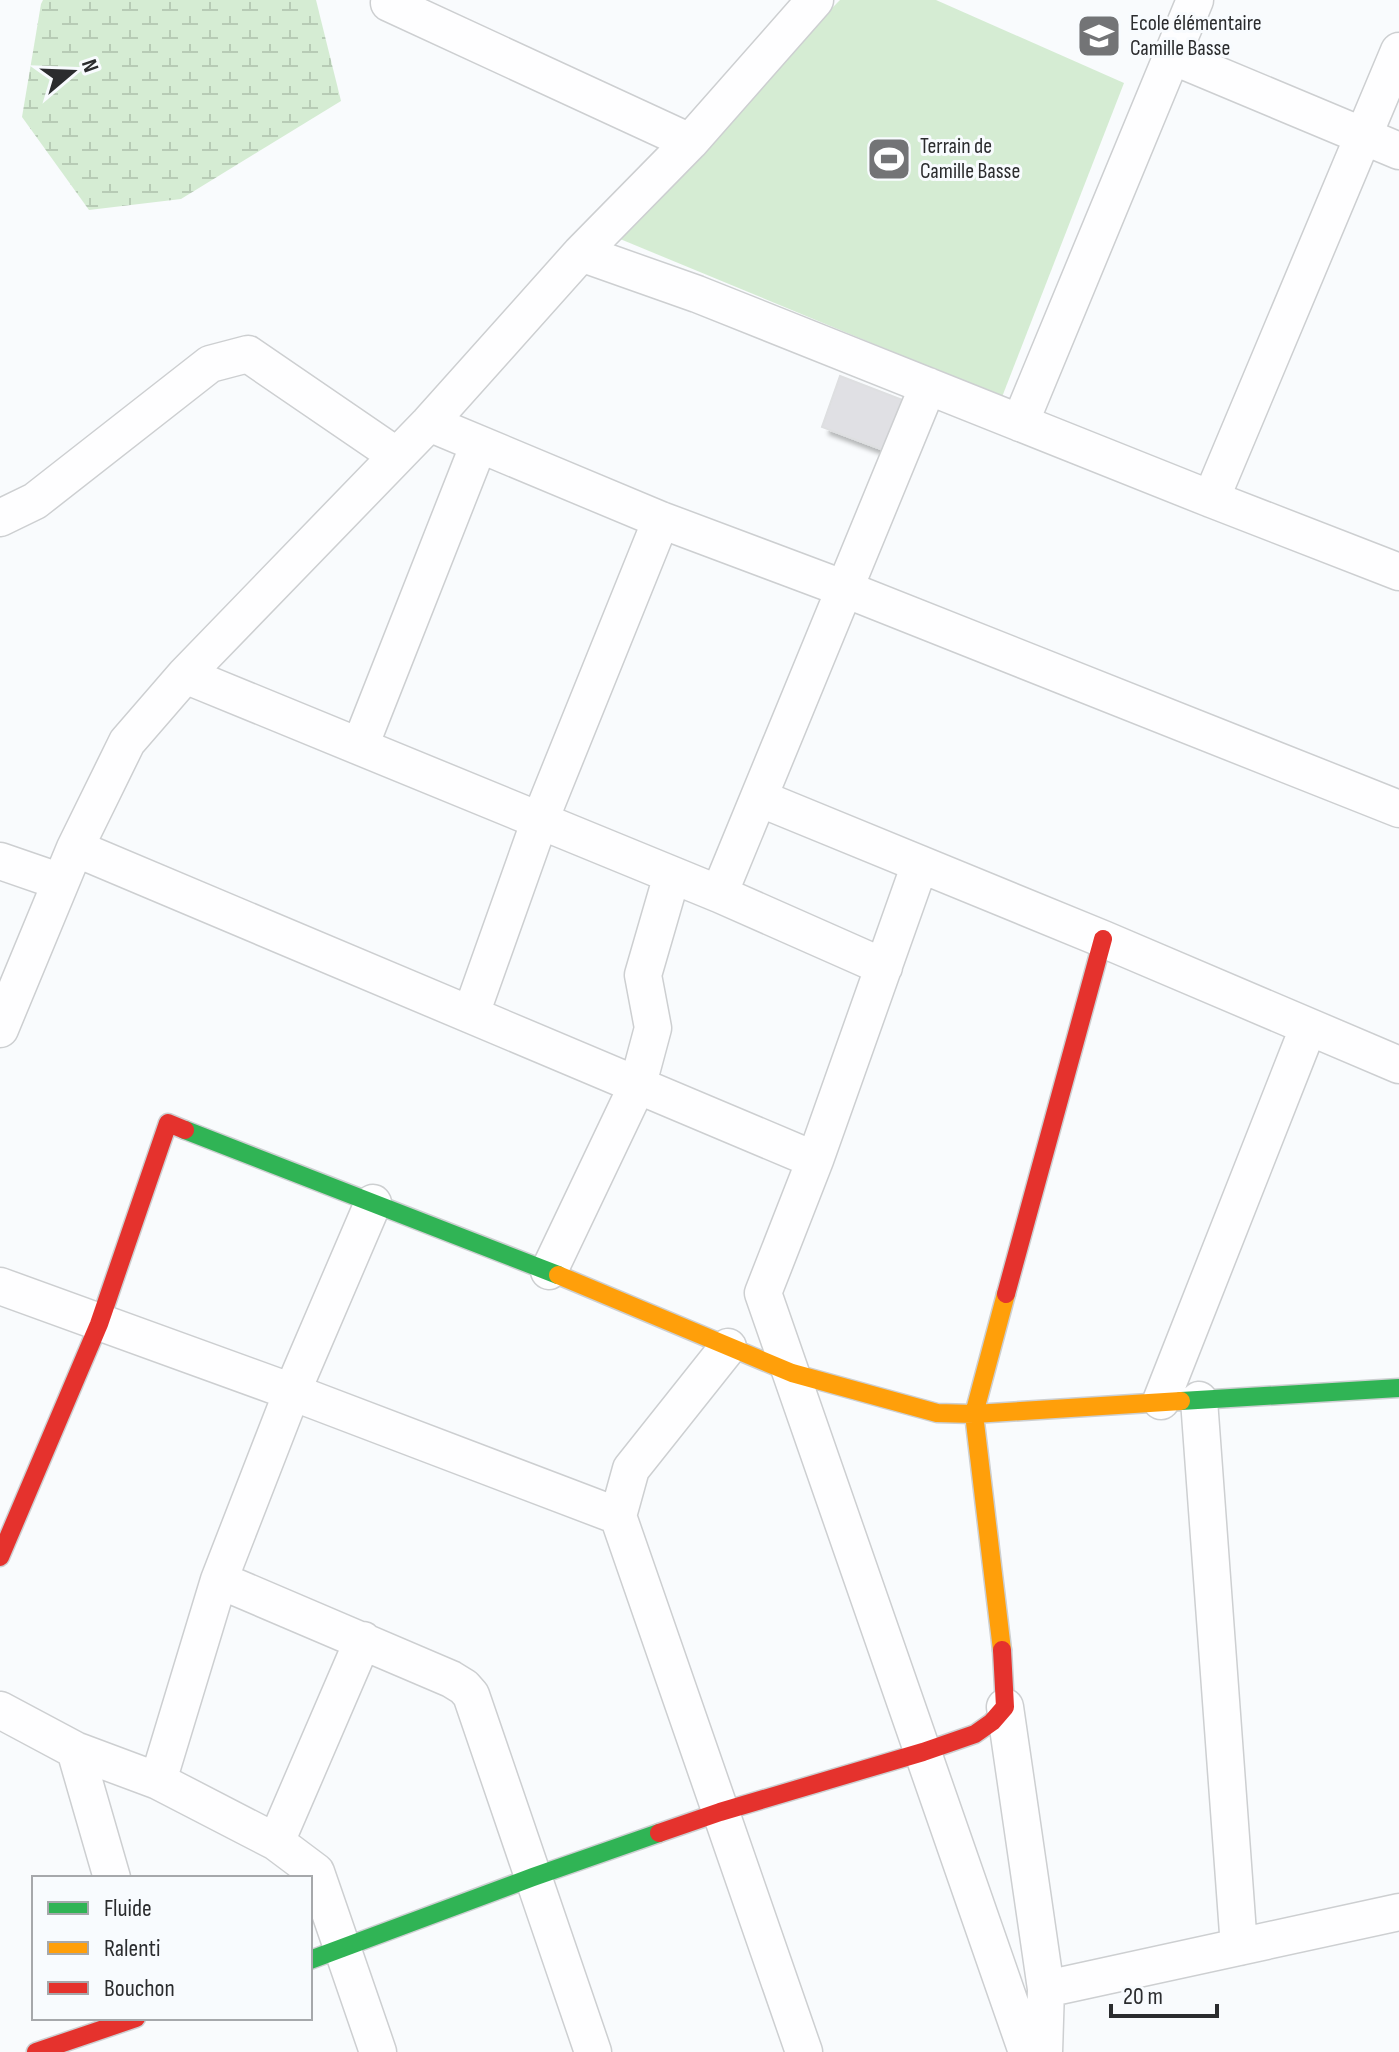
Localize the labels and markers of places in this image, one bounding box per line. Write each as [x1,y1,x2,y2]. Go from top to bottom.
place label: Ecole élémentaire Camille Basse [1130,10,1262,62]
school or university icon: Ecole élémentaire Camille Basse [1075,12,1123,60]
place label: Terrain de Camille Basse [920,133,1020,185]
sports icon: Terrain de Camille Basse [865,135,913,183]

